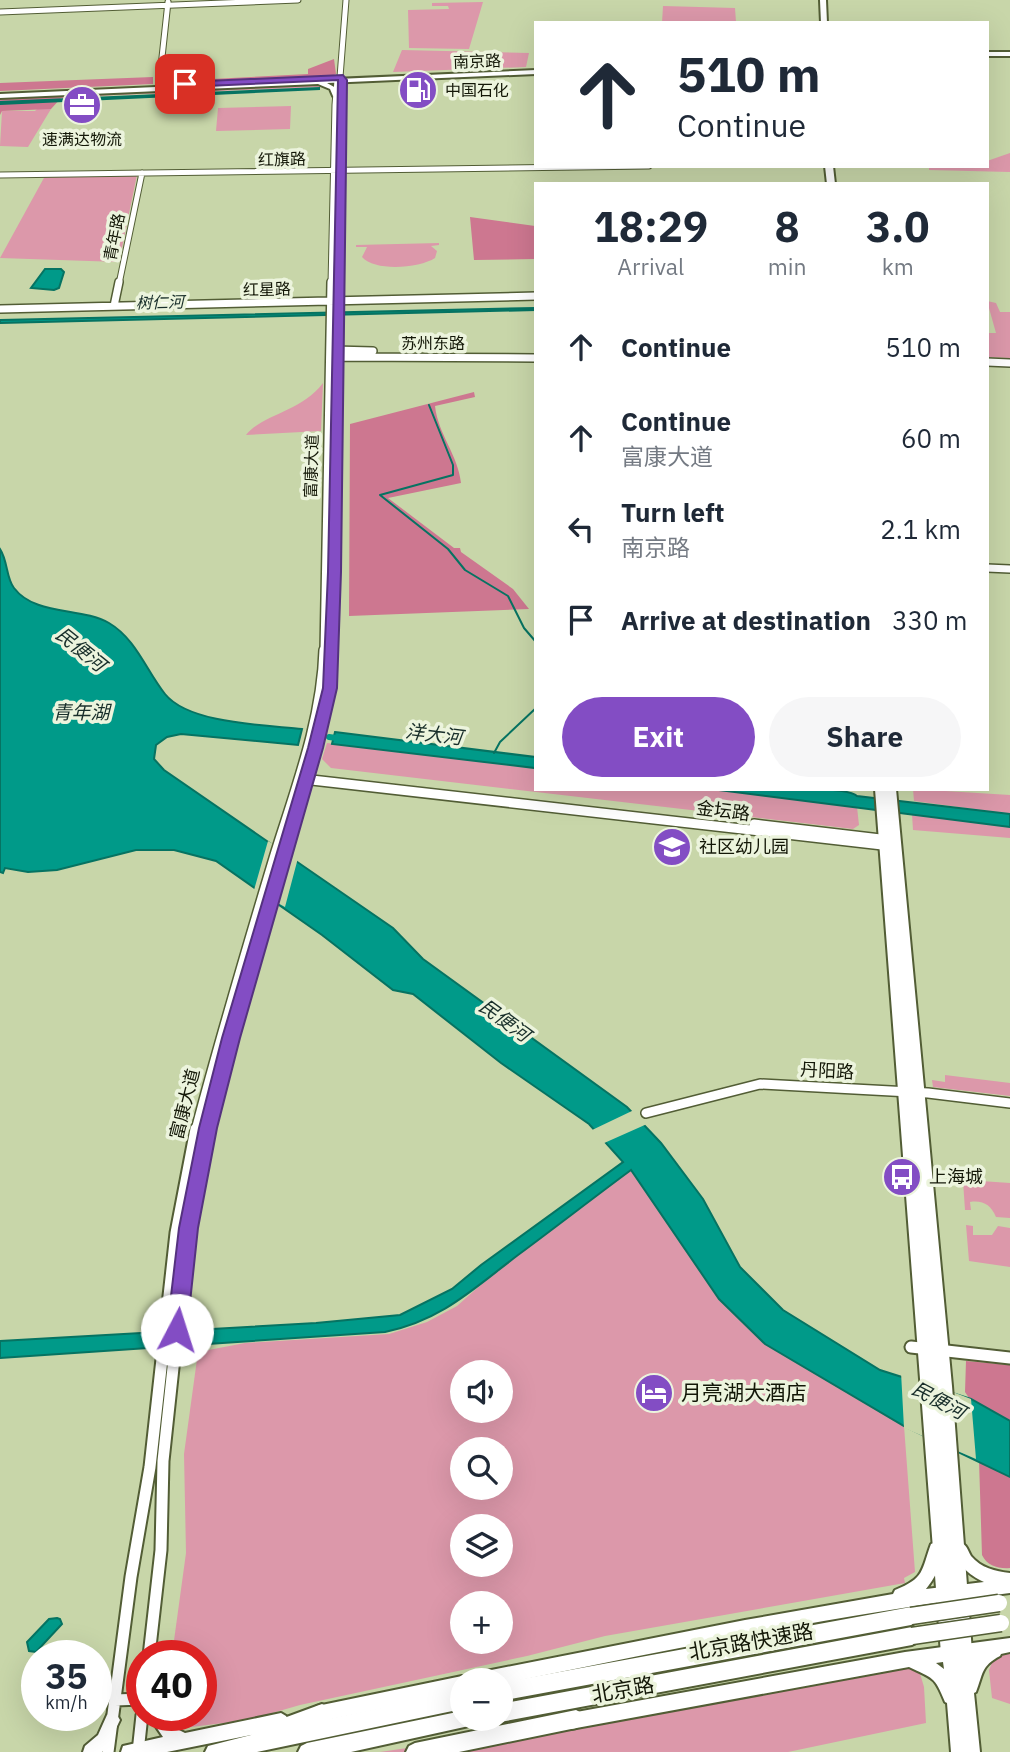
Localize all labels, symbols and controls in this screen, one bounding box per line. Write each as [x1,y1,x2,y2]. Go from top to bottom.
text: 510 m [677,42,821,105]
icon: ahead [562,49,653,140]
street label: 南京路 [453,50,501,72]
pin [155,54,215,114]
icon: arrive [166,65,204,103]
fuel station icon: 中国石化 [397,69,439,111]
place label: 中国石化 [445,80,509,100]
office icon: 速满达物流 [61,84,103,126]
text: Continue [677,104,806,146]
place label: 速满达物流 [42,129,122,149]
street label: 红旗路 [258,149,306,169]
text: 18:29 [594,199,708,254]
text: 8 [775,199,800,254]
text: 3.0 [866,199,930,254]
street label: 青年路 [100,212,128,262]
text: Arrival [617,251,684,281]
text: min [768,251,807,281]
text: km [882,251,914,281]
street label: 红星路 [243,279,291,299]
water label: 树仁河 [136,292,187,312]
icon: ahead [562,328,600,366]
text: Continue [621,330,731,364]
text: 510 m [885,330,961,364]
street label: 苏州东路 [401,333,465,353]
text: Continue [621,404,731,438]
icon: ahead [562,419,600,457]
text: 60 m [901,421,961,455]
street label: 富康大道 [300,434,322,498]
text: 富康大道 [621,441,713,471]
text: Turn left [621,495,724,529]
icon: left [562,510,600,548]
text: 2.1 km [880,512,961,546]
text: 南京路 [621,532,690,562]
icon: arrive [562,601,600,639]
text: Arrive at destination [621,603,871,637]
text: 330 m [892,603,968,637]
water label: 民便河 [51,622,114,679]
button: Exit [562,697,755,777]
button: Share [769,697,961,777]
water label: 青年湖 [52,700,112,724]
water label: 洋大河 [404,719,468,750]
street label: 金坛路 [695,796,751,825]
school or university icon: 社区幼儿园 [651,826,693,868]
place label: 社区幼儿园 [699,835,789,858]
water label: 民便河 [475,994,538,1049]
street label: 丹阳路 [799,1058,855,1083]
street label: 富康大道 [165,1066,204,1142]
bus stop icon: 上海城 [881,1156,923,1198]
place label: 上海城 [929,1165,983,1188]
position arrow [140,1293,214,1367]
map controls [450,1360,513,1731]
button: sound [450,1360,513,1423]
hotel icon: 月亮湖大酒店 [633,1372,675,1414]
water label: 民便河 [908,1376,973,1426]
place label: 月亮湖大酒店 [681,1378,807,1406]
button: search [450,1437,513,1500]
button: layers [450,1514,513,1577]
button: + [450,1591,513,1654]
street label: 北京路快速路 [686,1616,815,1666]
speed limit sign: 40 [126,1640,217,1731]
text: 35 [45,1653,88,1699]
button: − [450,1668,513,1731]
street label: 北京路 [589,1670,656,1708]
text: km/h [45,1691,88,1714]

